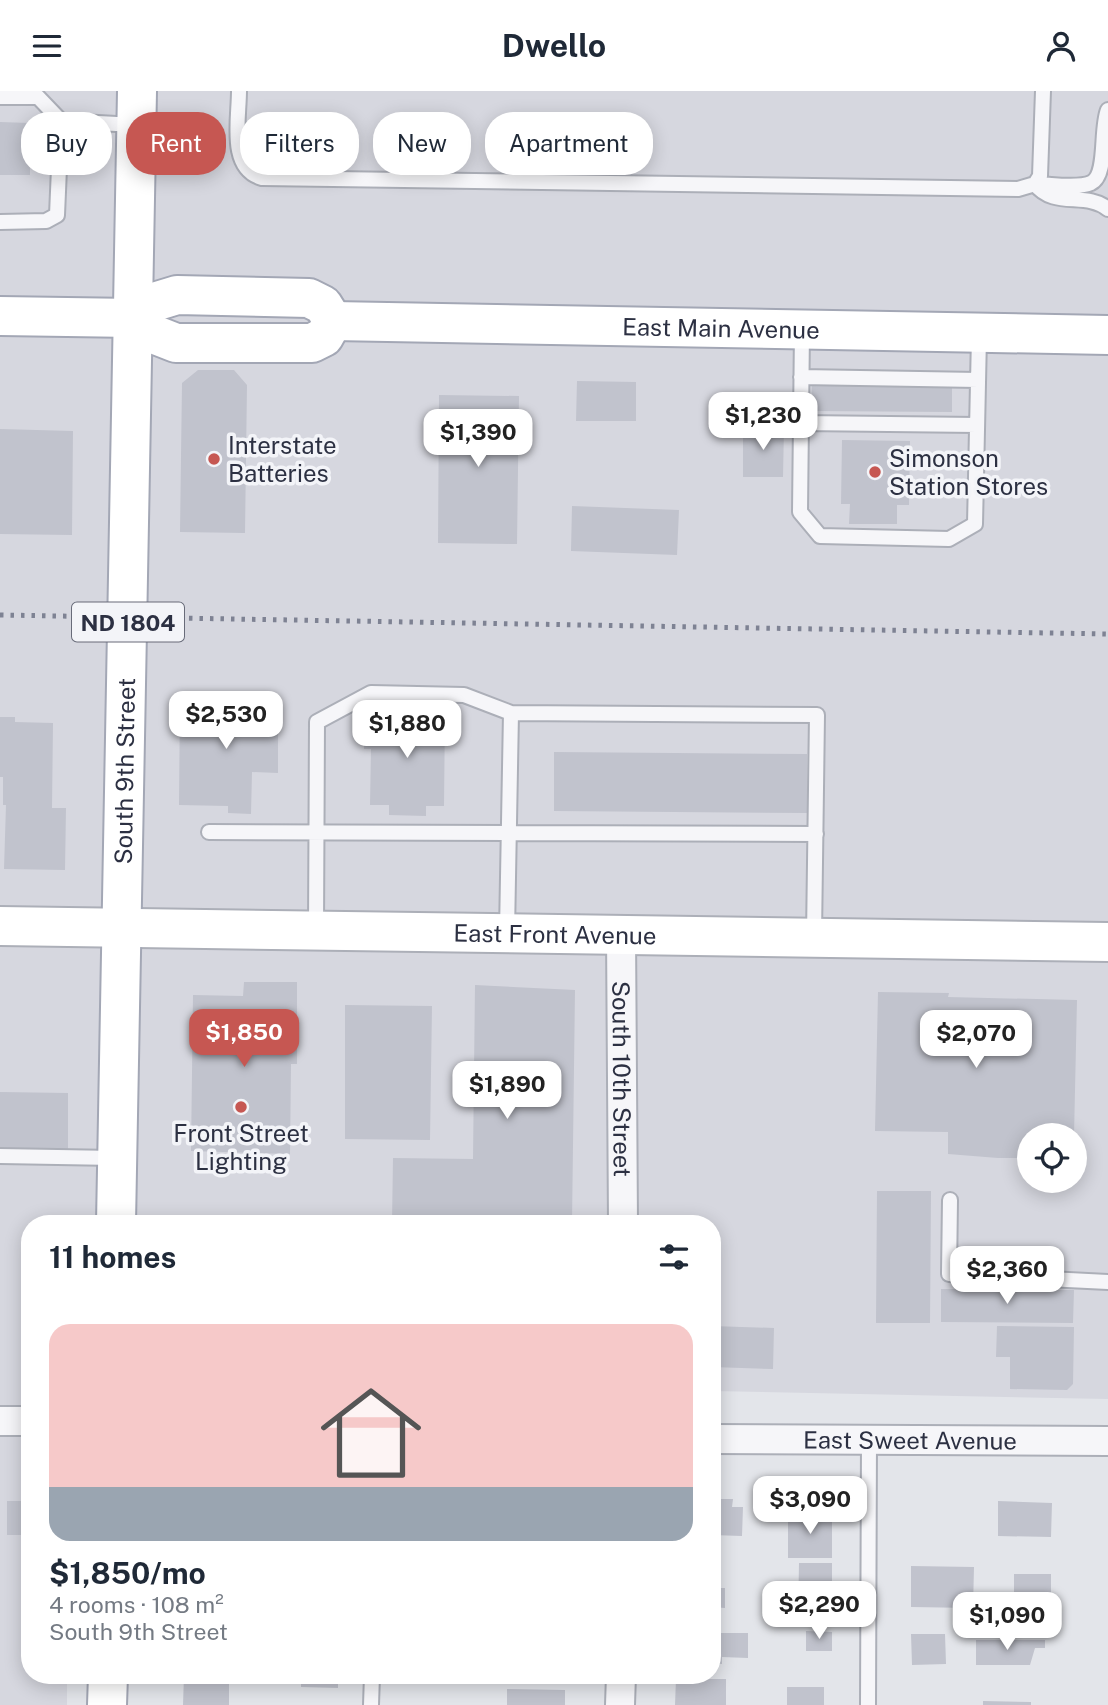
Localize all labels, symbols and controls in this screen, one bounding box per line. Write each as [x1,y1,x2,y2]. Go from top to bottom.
icon: menu [28,27,66,65]
text: Dwello [502,27,606,64]
icon: person [1042,27,1080,65]
chip: Buy [21,112,112,175]
chip: Rent [126,112,226,175]
chip: Filters [240,112,359,175]
chip: New [373,112,471,175]
chip: Apartment [485,112,653,175]
street label: East Main Avenue [622,312,820,344]
pin: $1,230 [706,393,820,452]
text: $1,230 [725,401,801,428]
pin: $1,390 [421,409,535,469]
text: $1,390 [440,418,517,445]
place label: Interstate Batteries [228,431,337,487]
place label: Simonson Station Stores [889,444,1048,500]
marker: Interstate Batteries [206,451,222,467]
marker: Simonson Station Stores [867,464,883,480]
road number: ND 1804 [72,603,184,642]
street label: South 9th Street [109,677,140,865]
pin: $2,530 [169,691,283,751]
text: $2,530 [185,700,267,727]
pin: $1,880 [350,701,464,760]
text: $1,880 [368,709,446,736]
street label: East Front Avenue [453,919,657,949]
street label: South 10th Street [607,981,637,1177]
pin: $1,850 [187,1009,301,1069]
pin: $2,070 [919,1011,1033,1070]
text: $1,850 [205,1018,283,1045]
text: $2,070 [936,1019,1016,1046]
pin: $1,890 [450,1061,564,1121]
text: $1,890 [468,1070,546,1097]
marker: Front Street Lighting [233,1099,249,1115]
place label: Front Street Lighting [173,1119,309,1175]
map controls [1017,1123,1087,1193]
button: locate [1017,1123,1087,1193]
icon: filters [655,1238,693,1276]
text: 11 homes [49,1239,176,1275]
pin: $2,360 [950,1247,1064,1306]
text: $2,360 [966,1255,1048,1282]
icon: home [308,1370,434,1496]
street label: East Sweet Avenue [803,1425,1017,1455]
pin: $3,090 [753,1477,867,1536]
text: $3,090 [769,1485,851,1512]
text: $1,850/mo [49,1555,206,1591]
pin: $2,290 [762,1581,876,1641]
text: $2,290 [778,1590,860,1617]
text: 4 rooms · 108 m² [49,1591,224,1618]
pin: $1,090 [950,1593,1064,1652]
text: $1,090 [969,1601,1045,1628]
text: South 9th Street [49,1618,228,1645]

